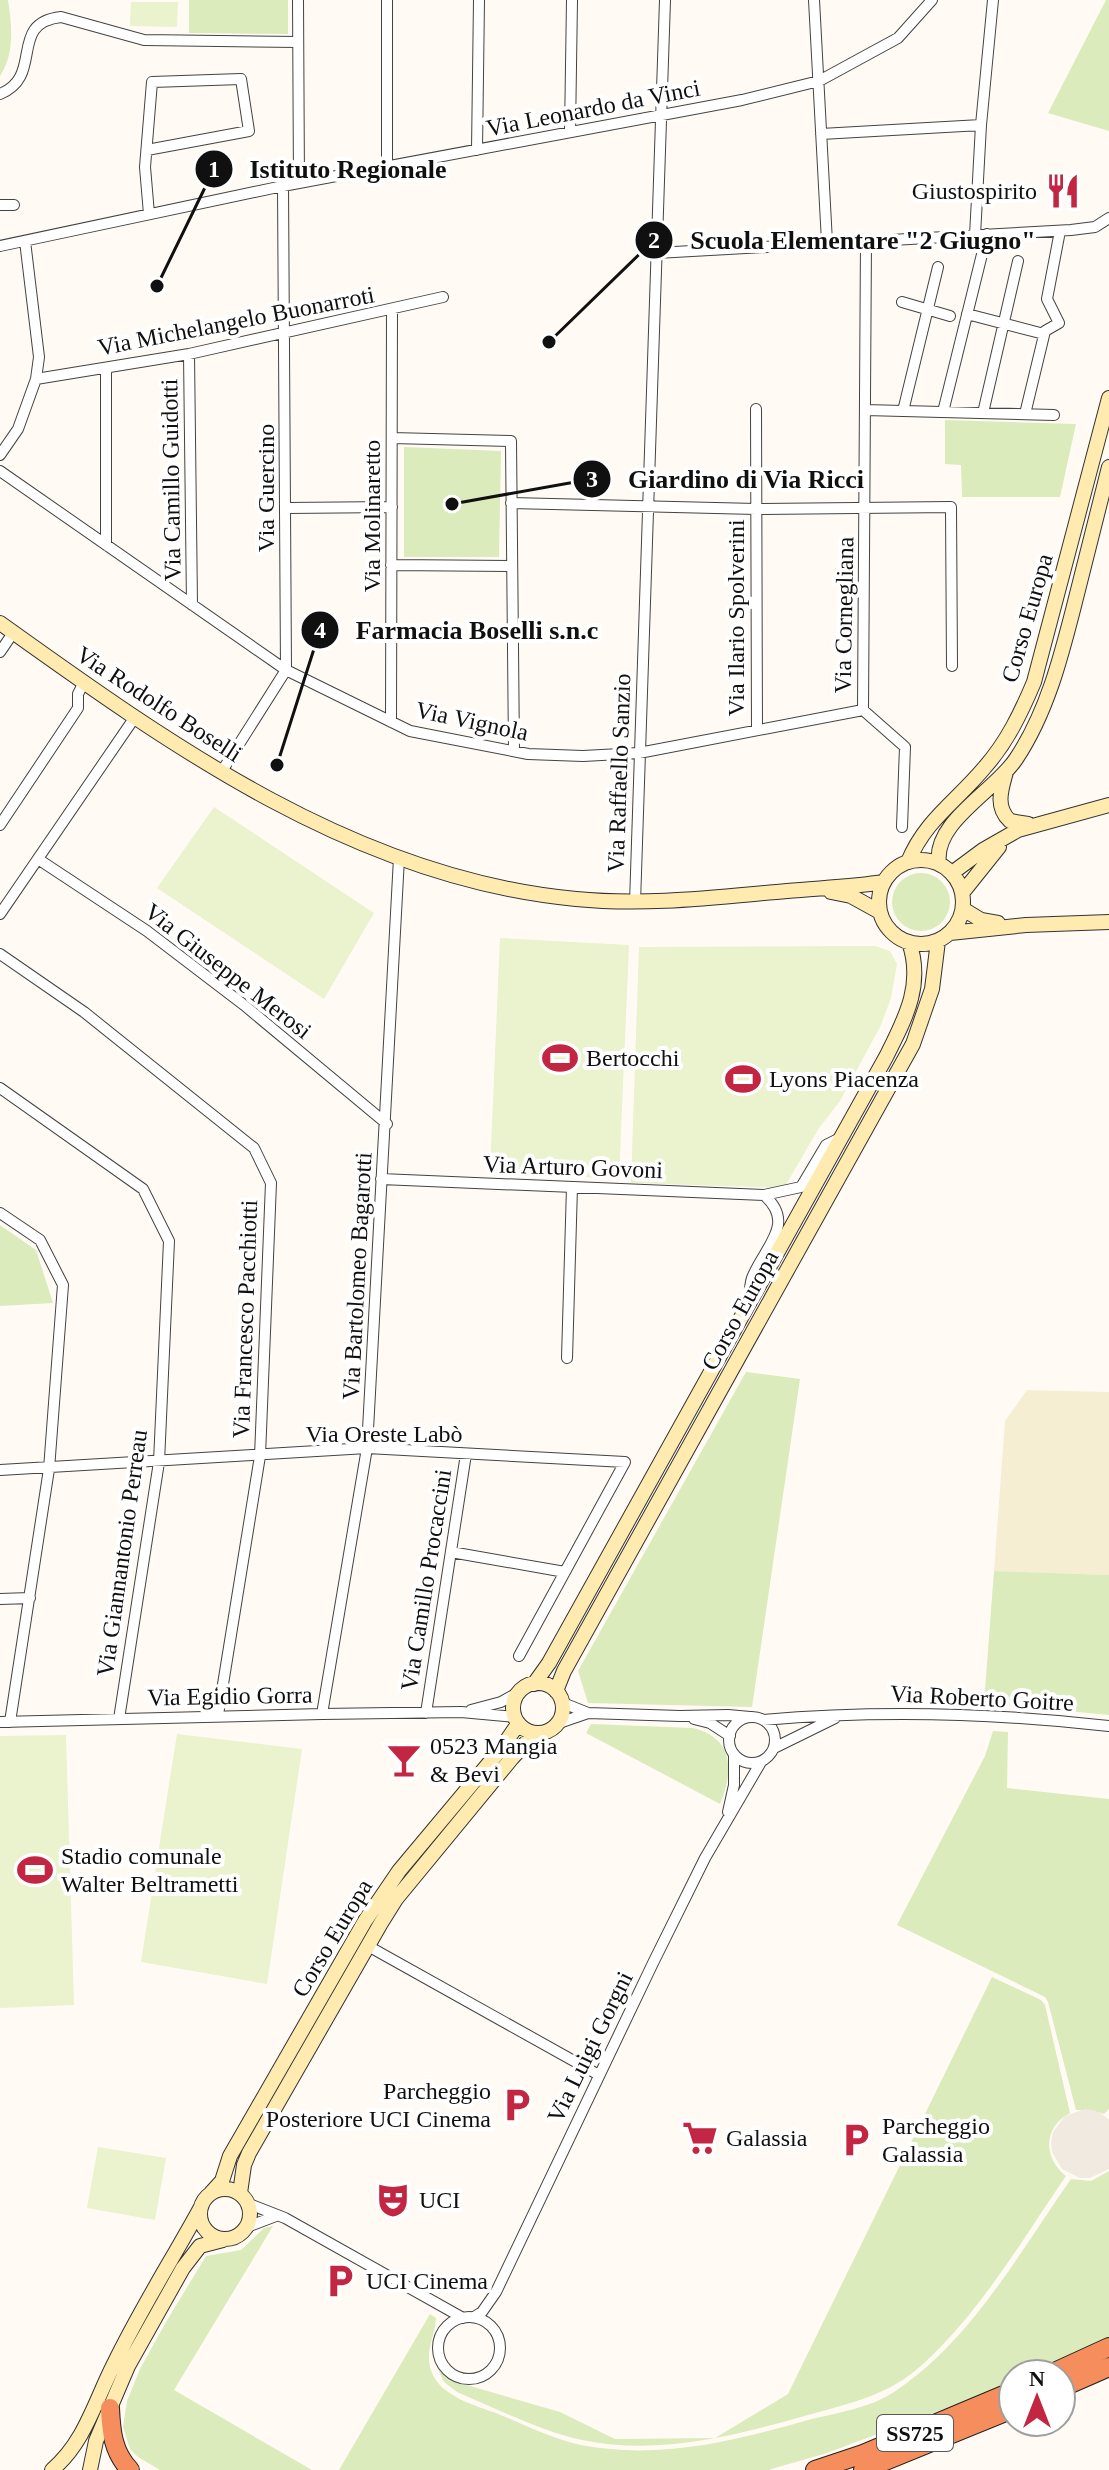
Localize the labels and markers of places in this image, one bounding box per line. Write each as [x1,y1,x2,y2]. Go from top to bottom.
callout: Istituto Regionale [194,144,463,194]
restaurant icon: Giustospirito [1044,172,1082,210]
place label: Giustospirito [912,178,1037,204]
callout: Scuola Elementare "2 Giugno" [634,215,1052,265]
callout: Giardino di Via Ricci [572,454,880,504]
callout: Farmacia Boselli s.n.c [300,605,614,655]
sports icon: Bertocchi [541,1039,579,1077]
place label: Bertocchi [586,1045,680,1071]
sports icon: Lyons Piacenza [724,1060,762,1098]
place label: Lyons Piacenza [769,1066,919,1092]
place label: 0523 Mangia & Bevi [430,1733,558,1787]
bar icon: 0523 Mangia & Bevi [385,1741,423,1779]
place label: Stadio comunale Walter Beltrametti [61,1843,239,1897]
sports icon: Stadio comunale Walter Beltrametti [16,1851,54,1889]
place label: Parcheggio Posteriore UCI Cinema [266,2078,491,2132]
parking icon: Parcheggio Posteriore UCI Cinema [498,2086,536,2124]
place label: Parcheggio Galassia [882,2113,990,2167]
supermarket icon: Galassia [681,2119,719,2157]
parking icon: Parcheggio Galassia [837,2121,875,2159]
place label: Galassia [726,2125,808,2151]
theatre icon: UCI [374,2181,412,2219]
place label: UCI [419,2187,460,2213]
parking icon: UCI Cinema [321,2262,359,2300]
place label: UCI Cinema [366,2268,488,2294]

